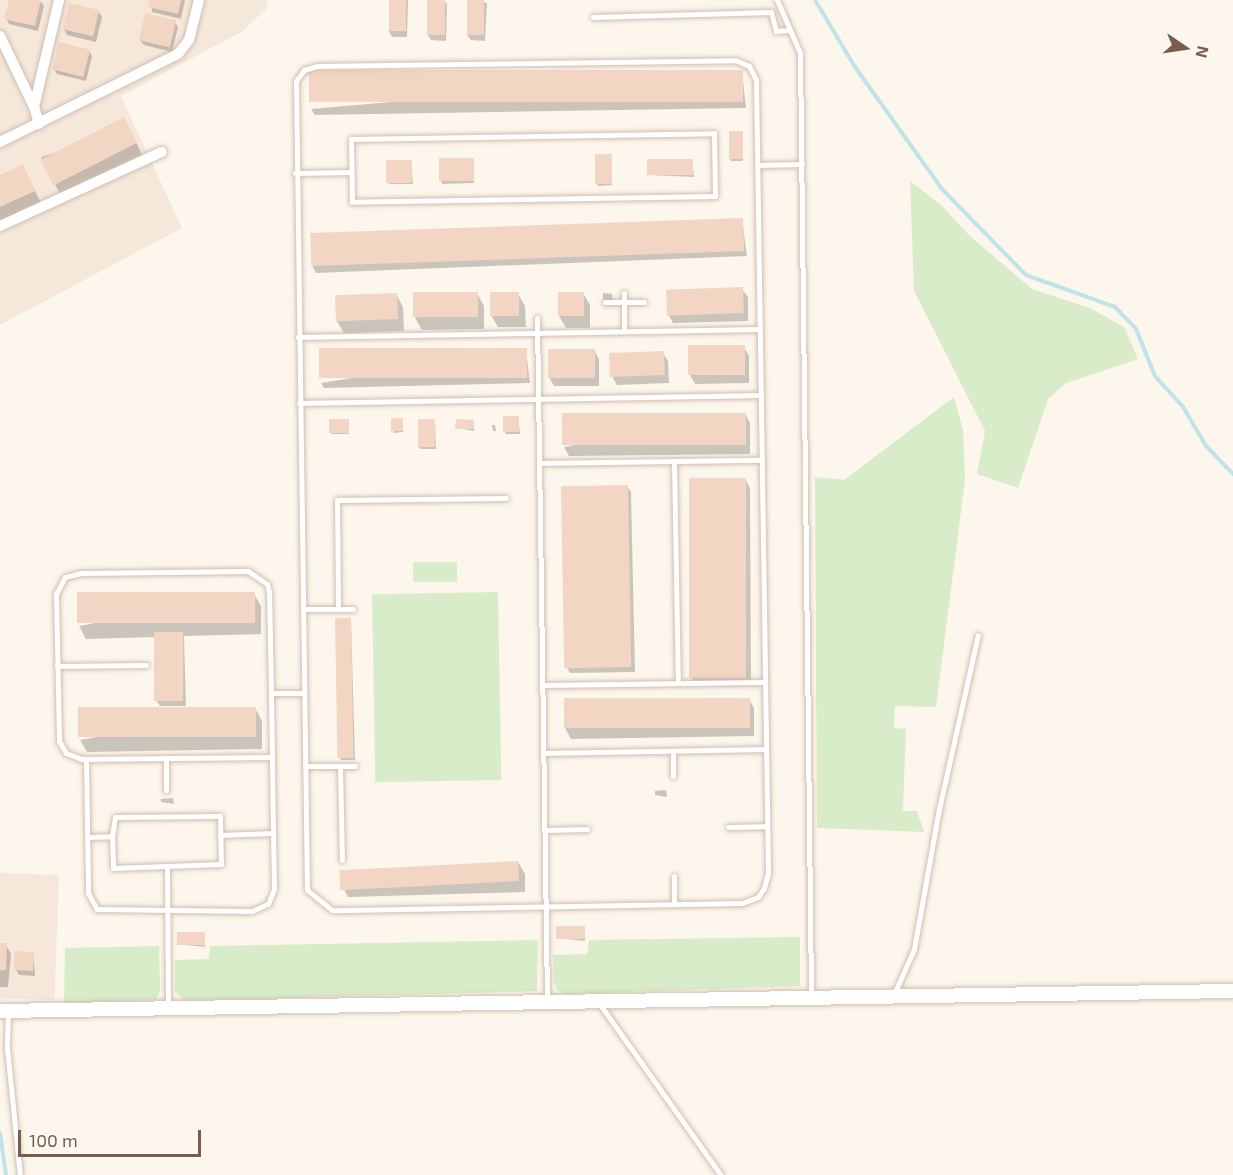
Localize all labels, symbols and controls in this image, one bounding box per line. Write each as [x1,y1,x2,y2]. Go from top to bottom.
north arrow [1155,18,1215,78]
text: N [1192,44,1214,60]
scale bar [21,1118,204,1156]
text: 100 m [29,1129,78,1151]

